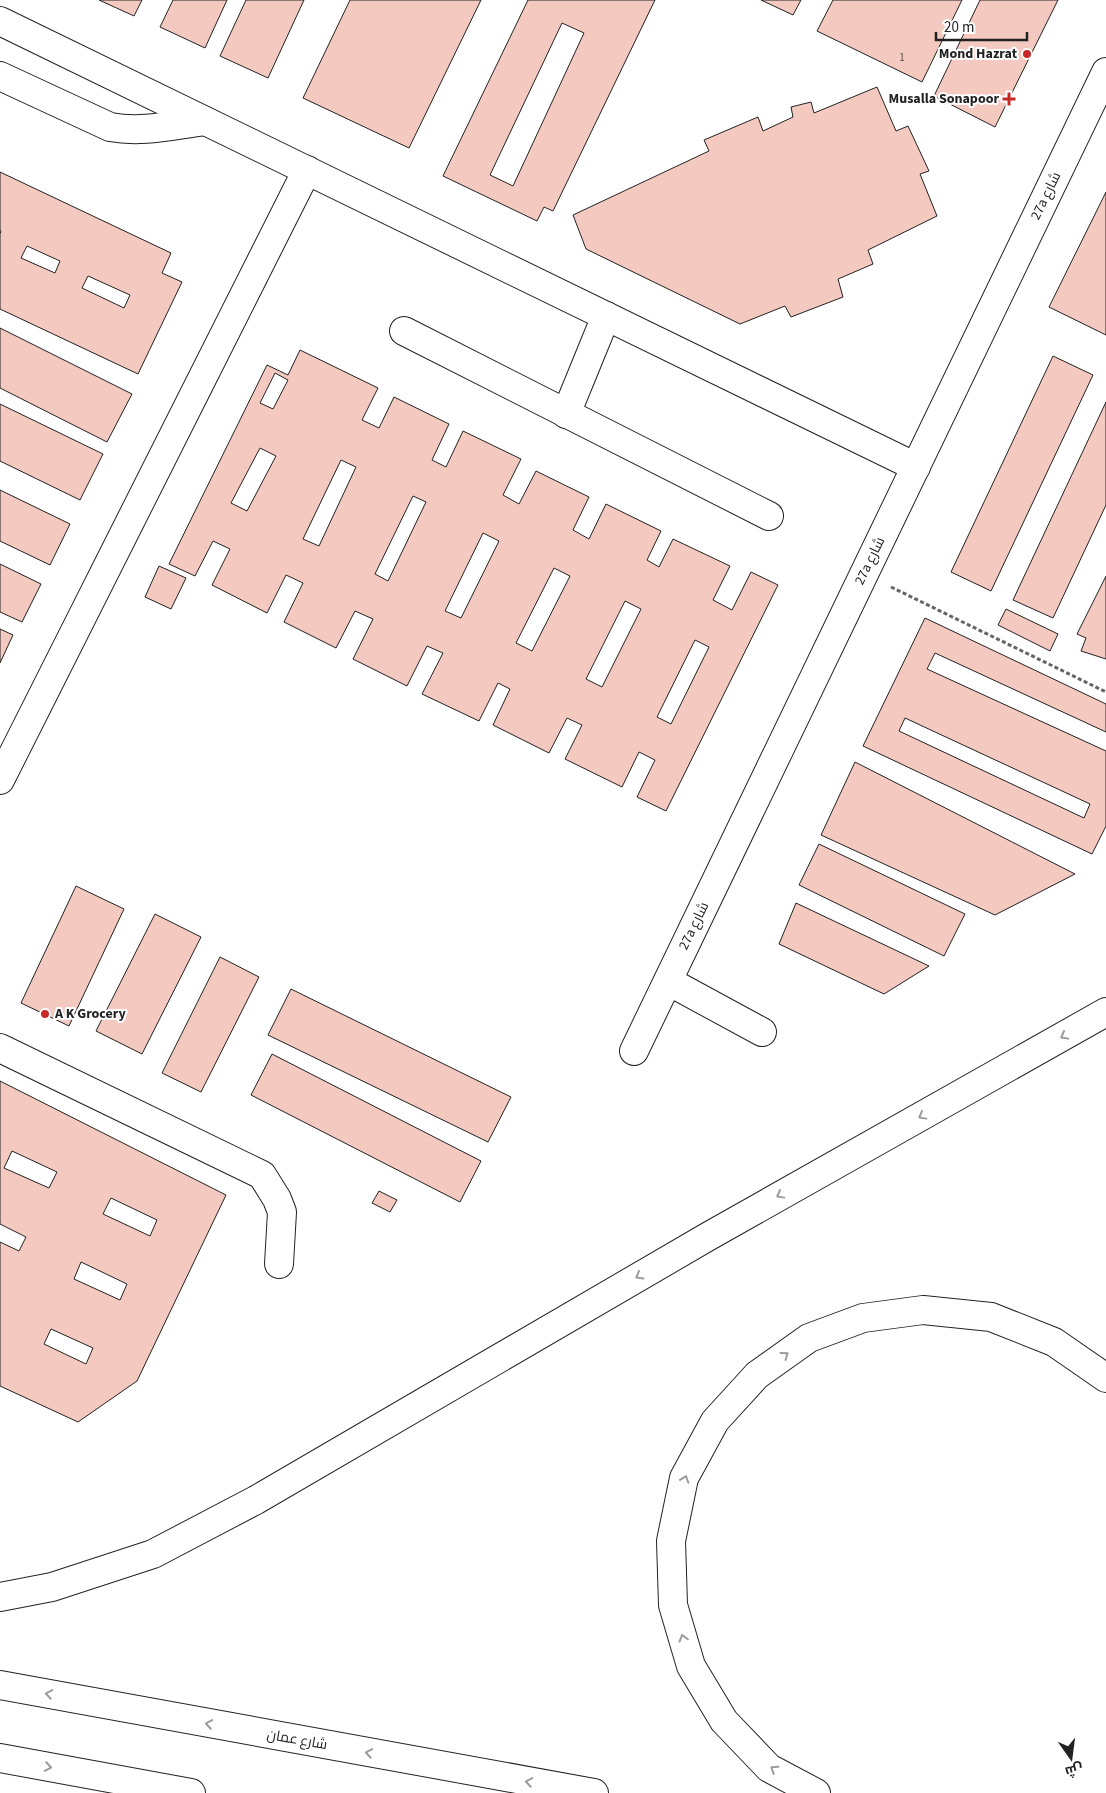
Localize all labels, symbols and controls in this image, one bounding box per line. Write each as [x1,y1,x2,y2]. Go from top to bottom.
scale bar [936,10,1027,42]
text: 20 m [944,17,974,38]
place label: Mond Hazrat [939,44,1018,64]
marker: Mond Hazrat [1021,48,1033,60]
house number: 1 [899,50,905,65]
place label: Musalla Sonapoor [889,89,999,109]
marker: Musalla Sonapoor [1003,93,1015,105]
street label: 27a شارع [1026,169,1066,223]
street label: 27a شارع [850,534,890,588]
street label: 27a شارع [674,899,714,953]
place label: A K Grocery [54,1004,126,1024]
marker: A K Grocery [39,1008,51,1020]
one-way arrow [1060,1030,1069,1040]
one-way arrow [918,1109,927,1119]
one-way arrow [777,1189,786,1199]
one-way arrow [636,1270,645,1280]
one-way arrow [779,1352,789,1361]
one-way arrow [679,1475,689,1484]
one-way arrow [678,1635,688,1643]
one-way arrow [45,1690,54,1700]
one-way arrow [205,1719,213,1729]
street label: شارع عمان [265,1725,329,1755]
north arrow [1046,1733,1096,1783]
one-way arrow [364,1749,373,1759]
text: ش [1063,1758,1085,1782]
one-way arrow [44,1762,52,1772]
one-way arrow [770,1766,779,1775]
one-way arrow [524,1777,533,1787]

